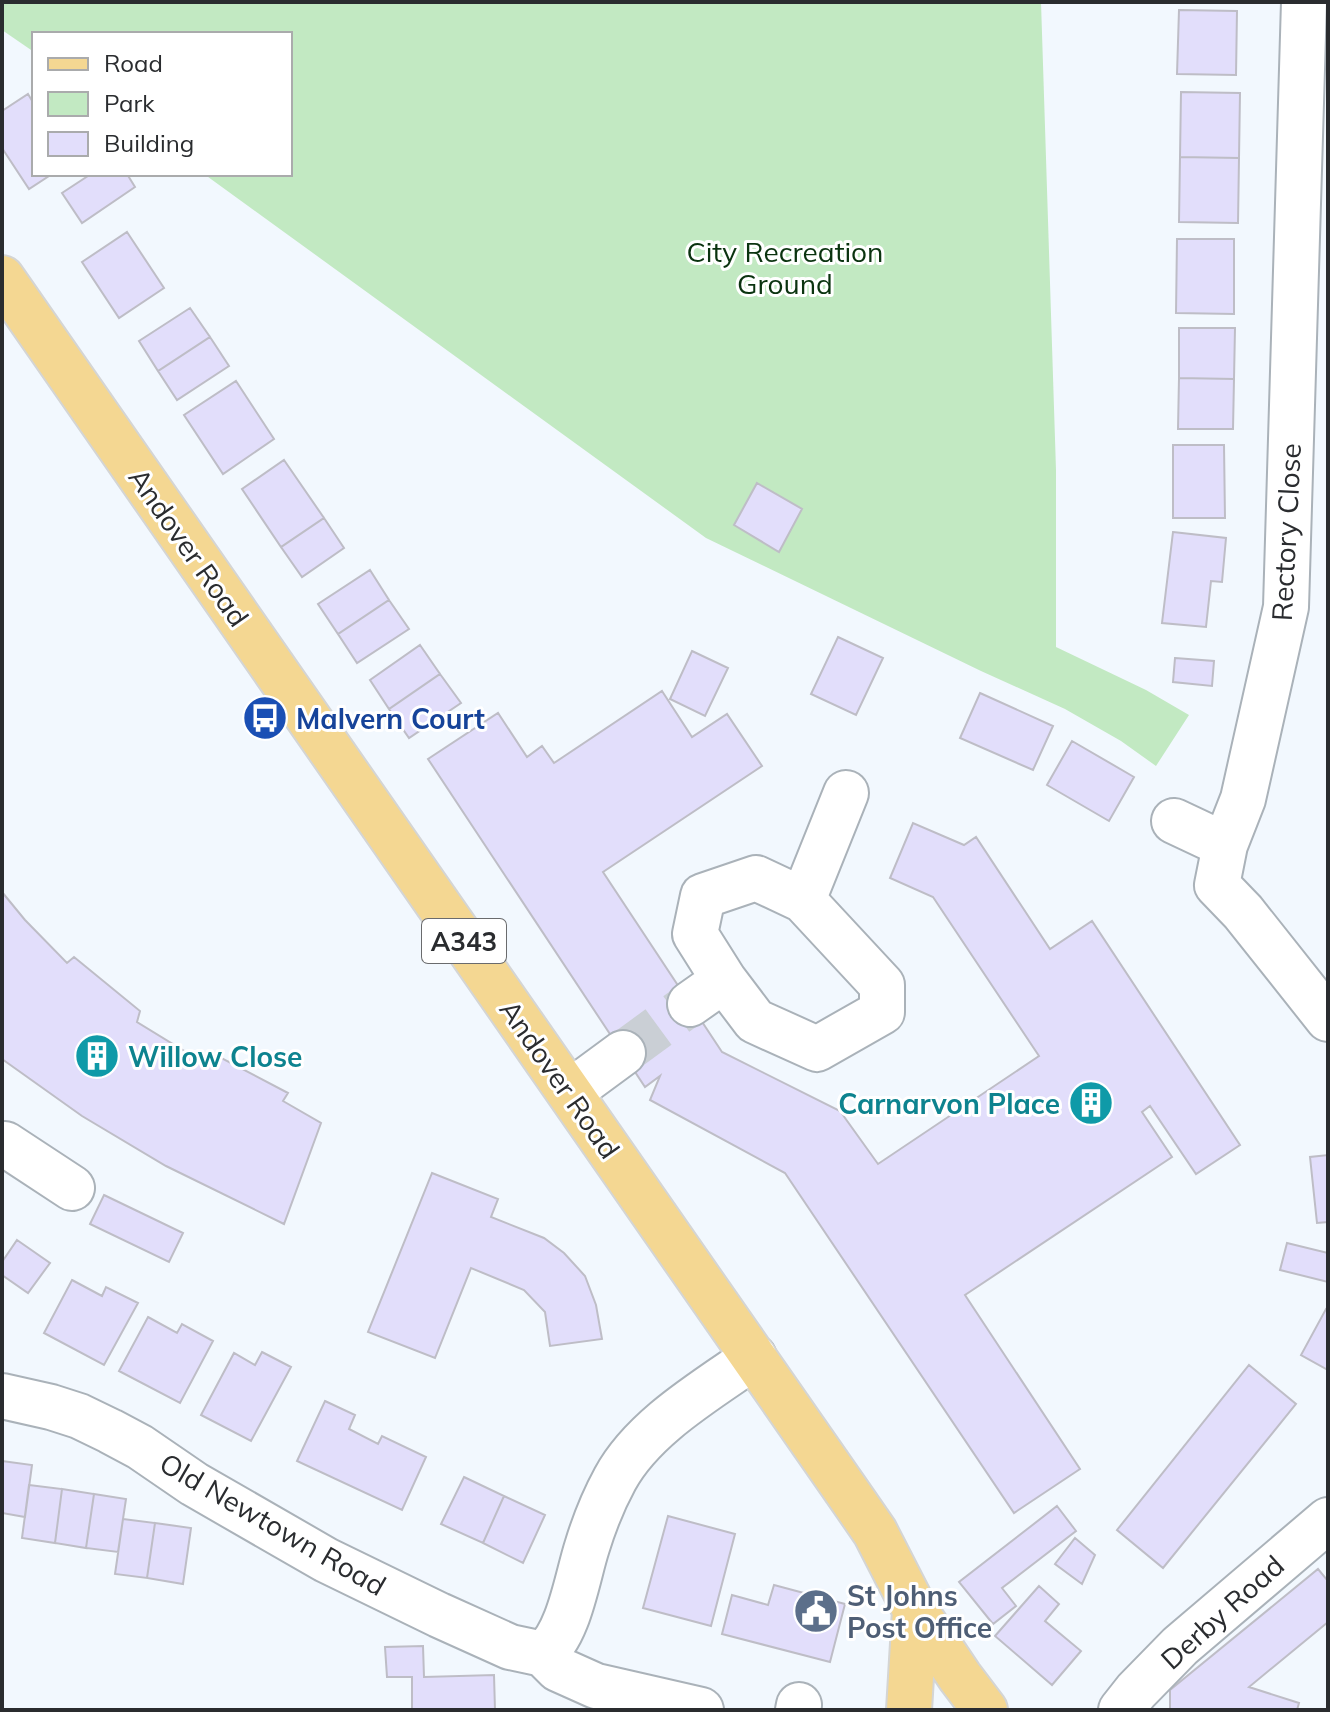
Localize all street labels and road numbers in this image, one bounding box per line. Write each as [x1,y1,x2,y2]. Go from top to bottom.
street label: Rectory Close [1264,442,1308,622]
street label: Andover Road [121,461,257,633]
road number: A343 [422,919,506,963]
street label: Andover Road [492,993,628,1165]
street label: Old Newtown Road [154,1445,392,1603]
street label: Derby Road [1153,1548,1291,1676]

